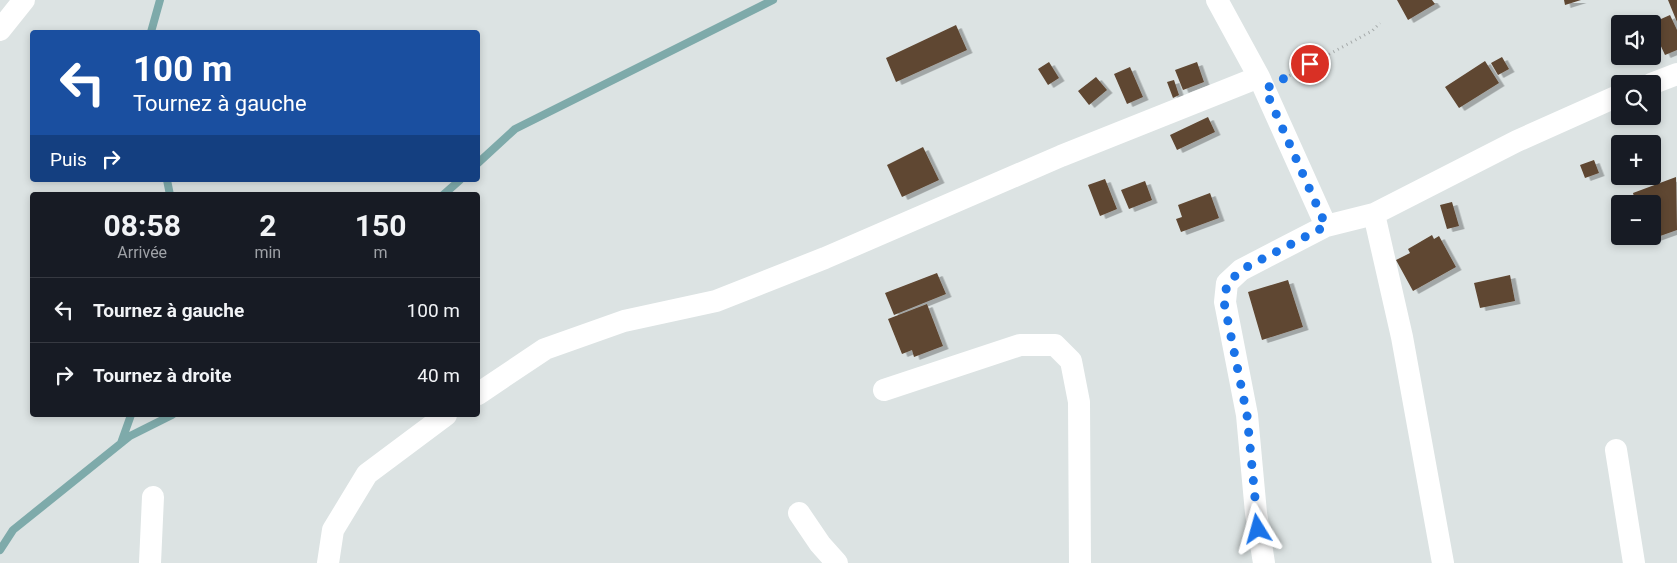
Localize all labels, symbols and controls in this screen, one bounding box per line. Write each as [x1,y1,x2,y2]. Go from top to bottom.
map controls [1611,15,1661,245]
button: sound [1611,15,1661,65]
pin [1289,43,1331,85]
text: 100 m [133,49,232,90]
icon: left [50,50,115,115]
icon: arrive [1296,50,1324,78]
button: search [1611,75,1661,125]
text: Tournez à gauche [133,91,307,116]
button: + [1611,135,1661,185]
icon: right [97,145,125,173]
text: Puis [50,148,87,171]
button: − [1611,195,1661,245]
text: 08:58 [104,208,181,243]
text: 2 [259,208,276,243]
text: 150 [355,208,406,243]
text: Arrivée [117,243,167,262]
text: min [254,243,281,262]
text: m [374,243,388,262]
icon: left [50,296,78,324]
text: Tournez à gauche [93,299,244,322]
text: 100 m [407,299,460,322]
icon: right [50,361,78,389]
text: Tournez à droite [93,364,232,387]
text: 40 m [417,364,460,387]
position arrow [1231,502,1283,554]

